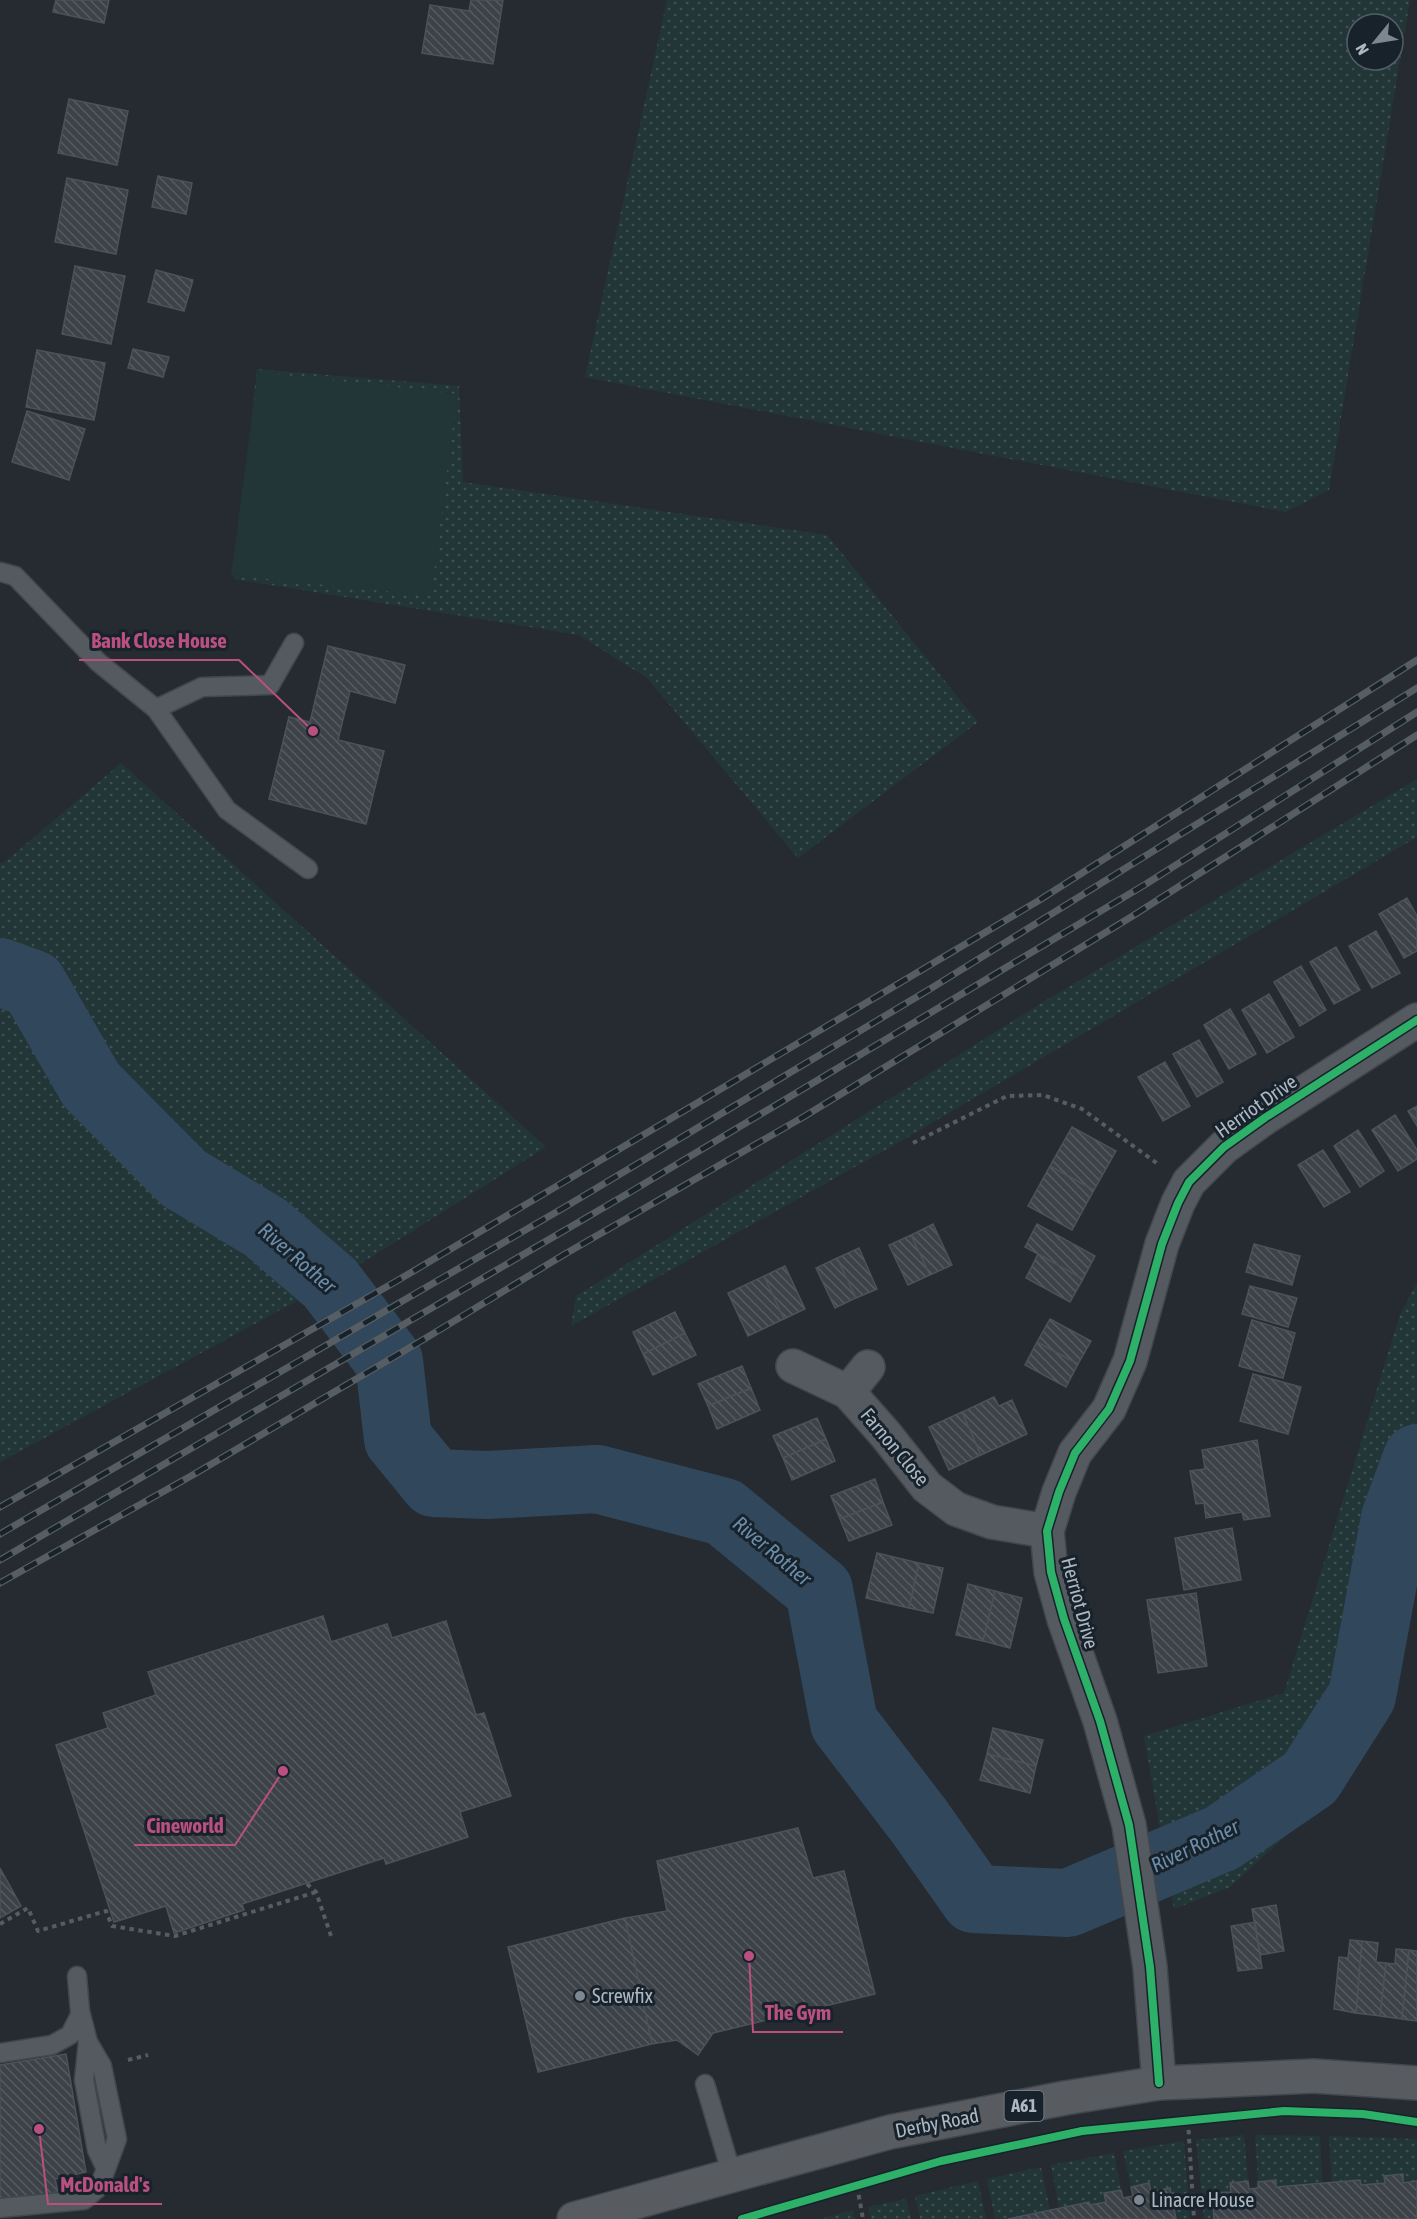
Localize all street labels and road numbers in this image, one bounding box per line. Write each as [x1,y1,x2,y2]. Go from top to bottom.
street label: Herriot Drive [1211,1069,1301,1142]
street label: Farnon Close [856,1403,934,1490]
street label: Herriot Drive [1057,1555,1104,1651]
road number: A61 [1004,2091,1044,2121]
street label: Derby Road [893,2103,981,2142]

